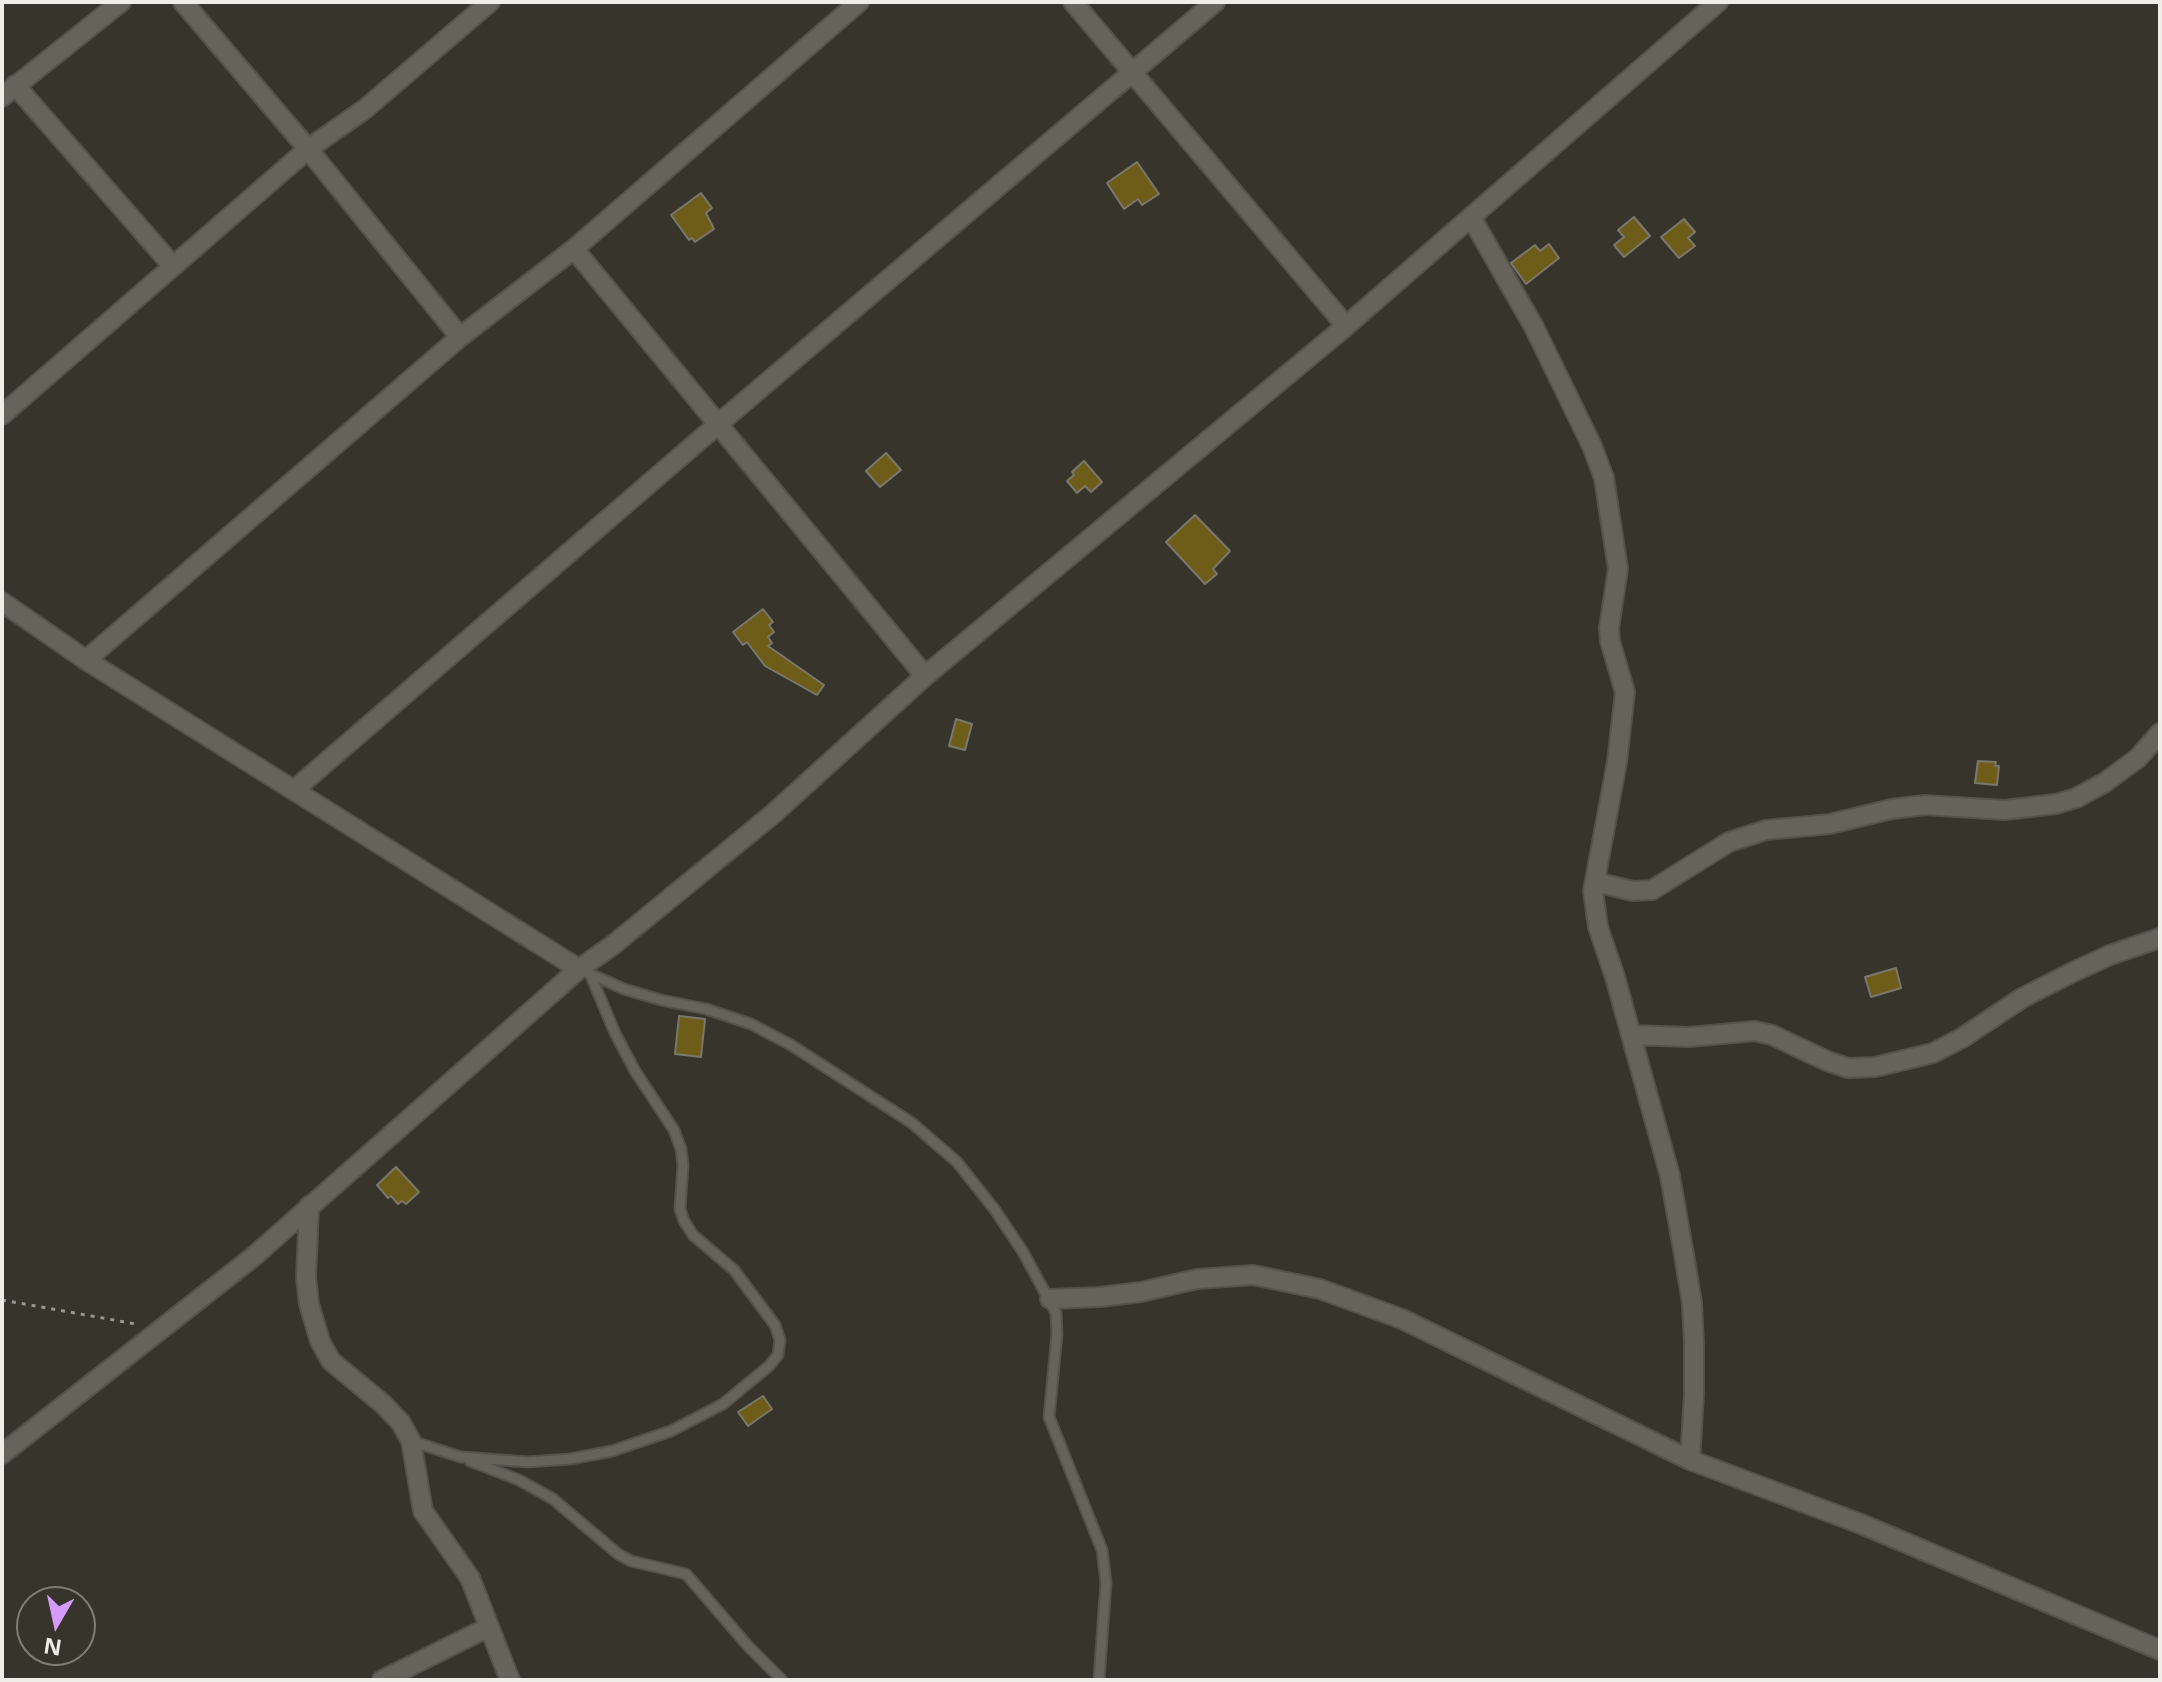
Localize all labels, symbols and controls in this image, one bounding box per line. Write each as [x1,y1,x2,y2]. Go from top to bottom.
north arrow [16,1586,96,1666]
text: N [41,1632,64,1664]

